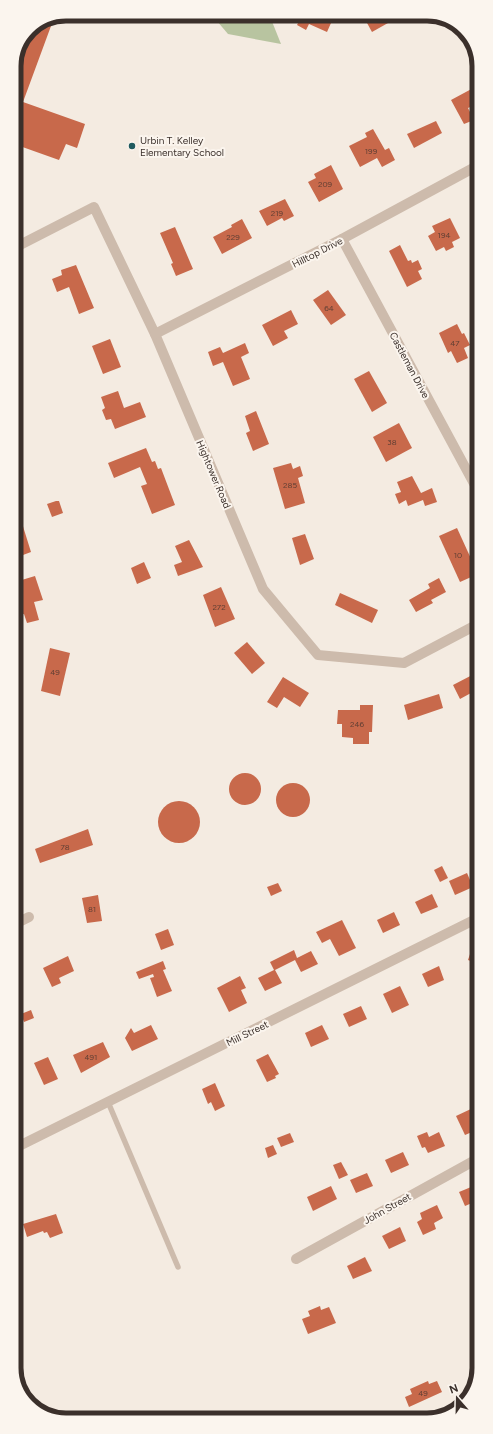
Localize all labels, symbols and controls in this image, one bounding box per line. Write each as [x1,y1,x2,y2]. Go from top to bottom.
place label: Urbin T. Kelley Elementary School [140,134,224,159]
marker: Urbin T. Kelley Elementary School [127,141,137,151]
house number: 199 [365,146,378,156]
house number: 209 [318,179,333,189]
house number: 219 [271,208,284,218]
house number: 194 [438,230,450,240]
house number: 229 [226,232,240,242]
street label: Hilltop Drive [290,234,345,271]
house number: 64 [324,303,334,313]
street label: Castleman Drive [387,330,433,401]
house number: 47 [450,338,460,348]
house number: 38 [387,437,397,447]
street label: Hightower Road [193,438,234,510]
house number: 285 [283,480,297,490]
house number: 10 [454,550,462,560]
house number: 272 [212,602,226,612]
house number: 49 [50,667,60,677]
house number: 246 [350,719,364,729]
house number: 78 [60,842,70,852]
house number: 81 [88,904,96,914]
street label: Mill Street [224,1018,271,1049]
house number: 491 [85,1052,97,1062]
street label: John Street [361,1190,414,1227]
north arrow [437,1378,477,1418]
text: N [448,1382,460,1397]
house number: 49 [418,1388,428,1398]

